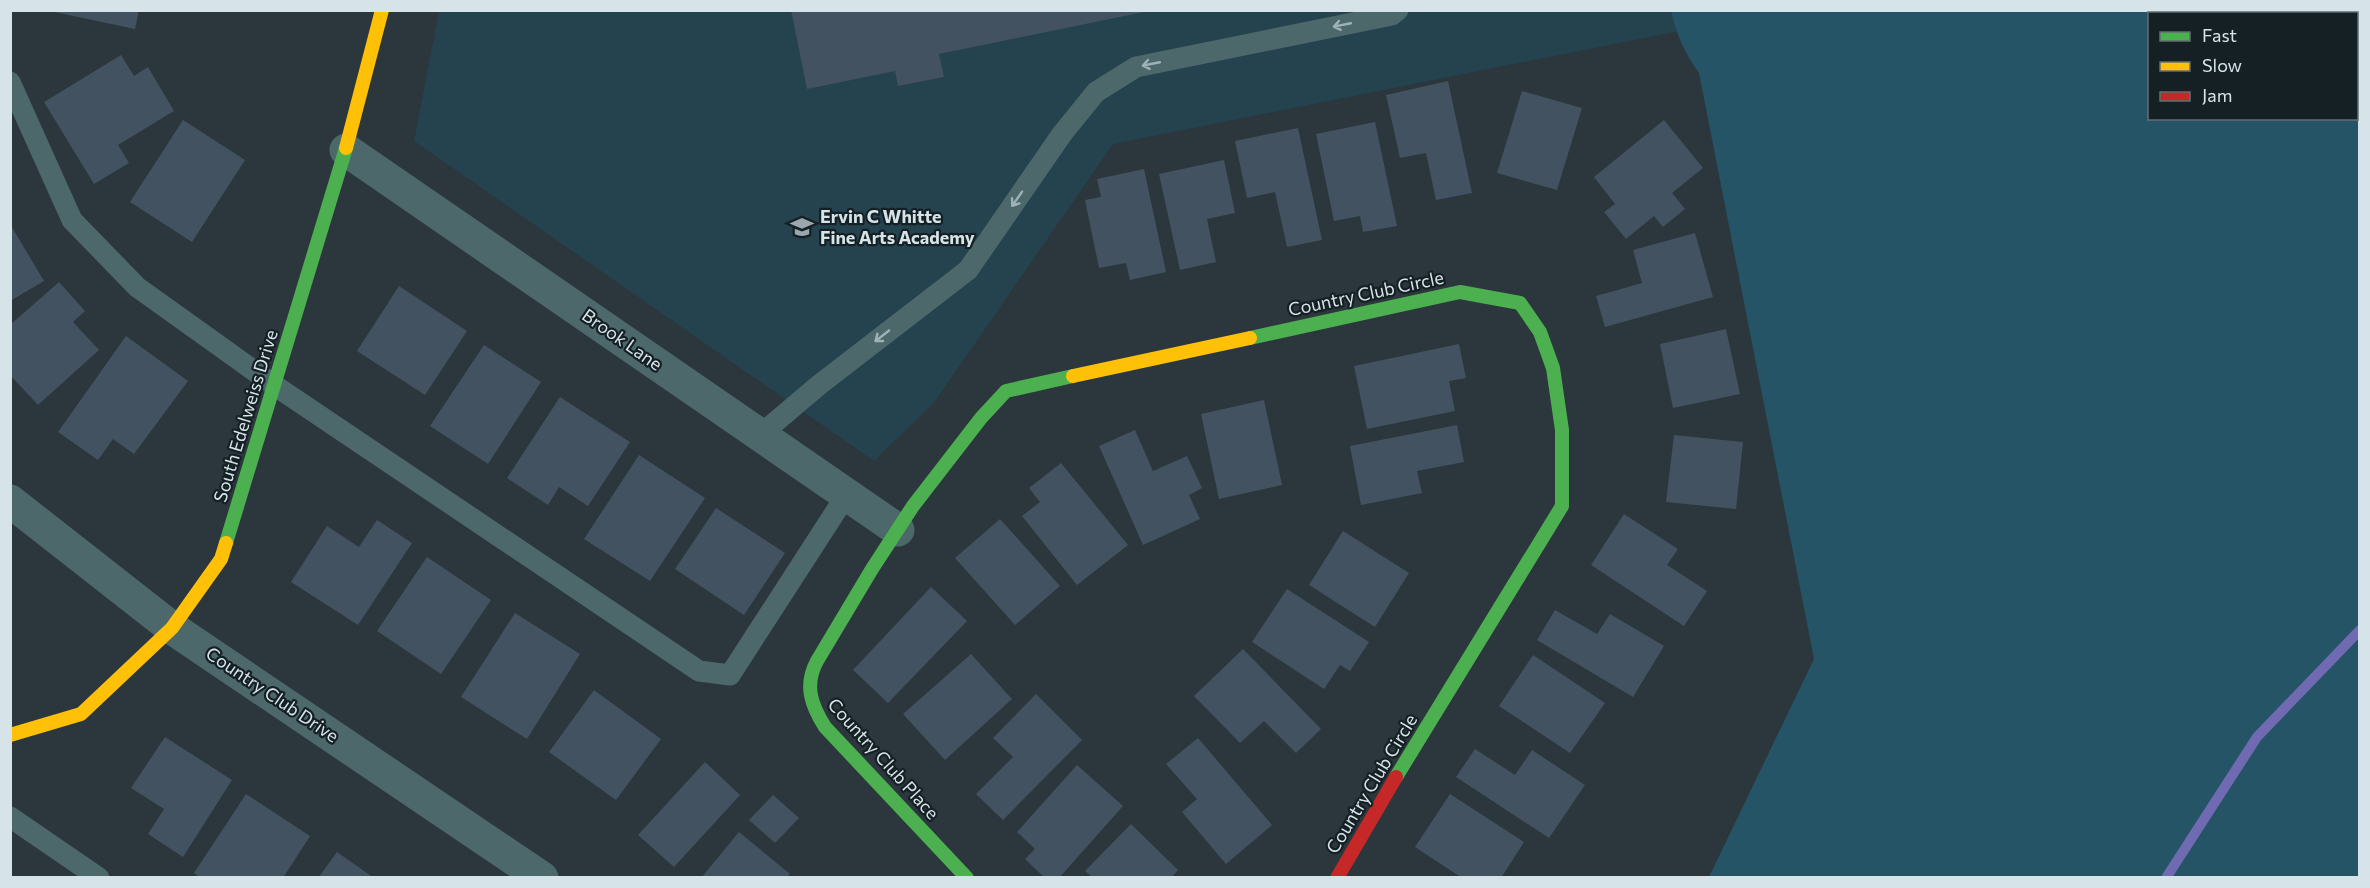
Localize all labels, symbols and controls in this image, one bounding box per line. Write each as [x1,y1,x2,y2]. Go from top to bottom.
legend [2148,12,2358,120]
one-way arrow [1333,20,1352,31]
text: Fast [2202,24,2237,46]
text: Slow [2202,54,2242,76]
one-way arrow [1141,59,1161,70]
text: Jam [2202,84,2232,106]
one-way arrow [1011,190,1023,206]
place label: Ervin C Whitte Fine Arts Academy [820,205,975,248]
school or university icon: Ervin C Whitte Fine Arts Academy [789,214,815,240]
street label: Country Club Circle [1286,266,1446,320]
street label: Brook Lane [578,304,667,375]
street label: South Edelweiss Drive [208,327,282,505]
one-way arrow [874,329,890,342]
street label: Country Club Drive [202,642,343,747]
street label: Country Club Place [824,693,944,823]
street label: Country Club Circle [1321,710,1421,857]

